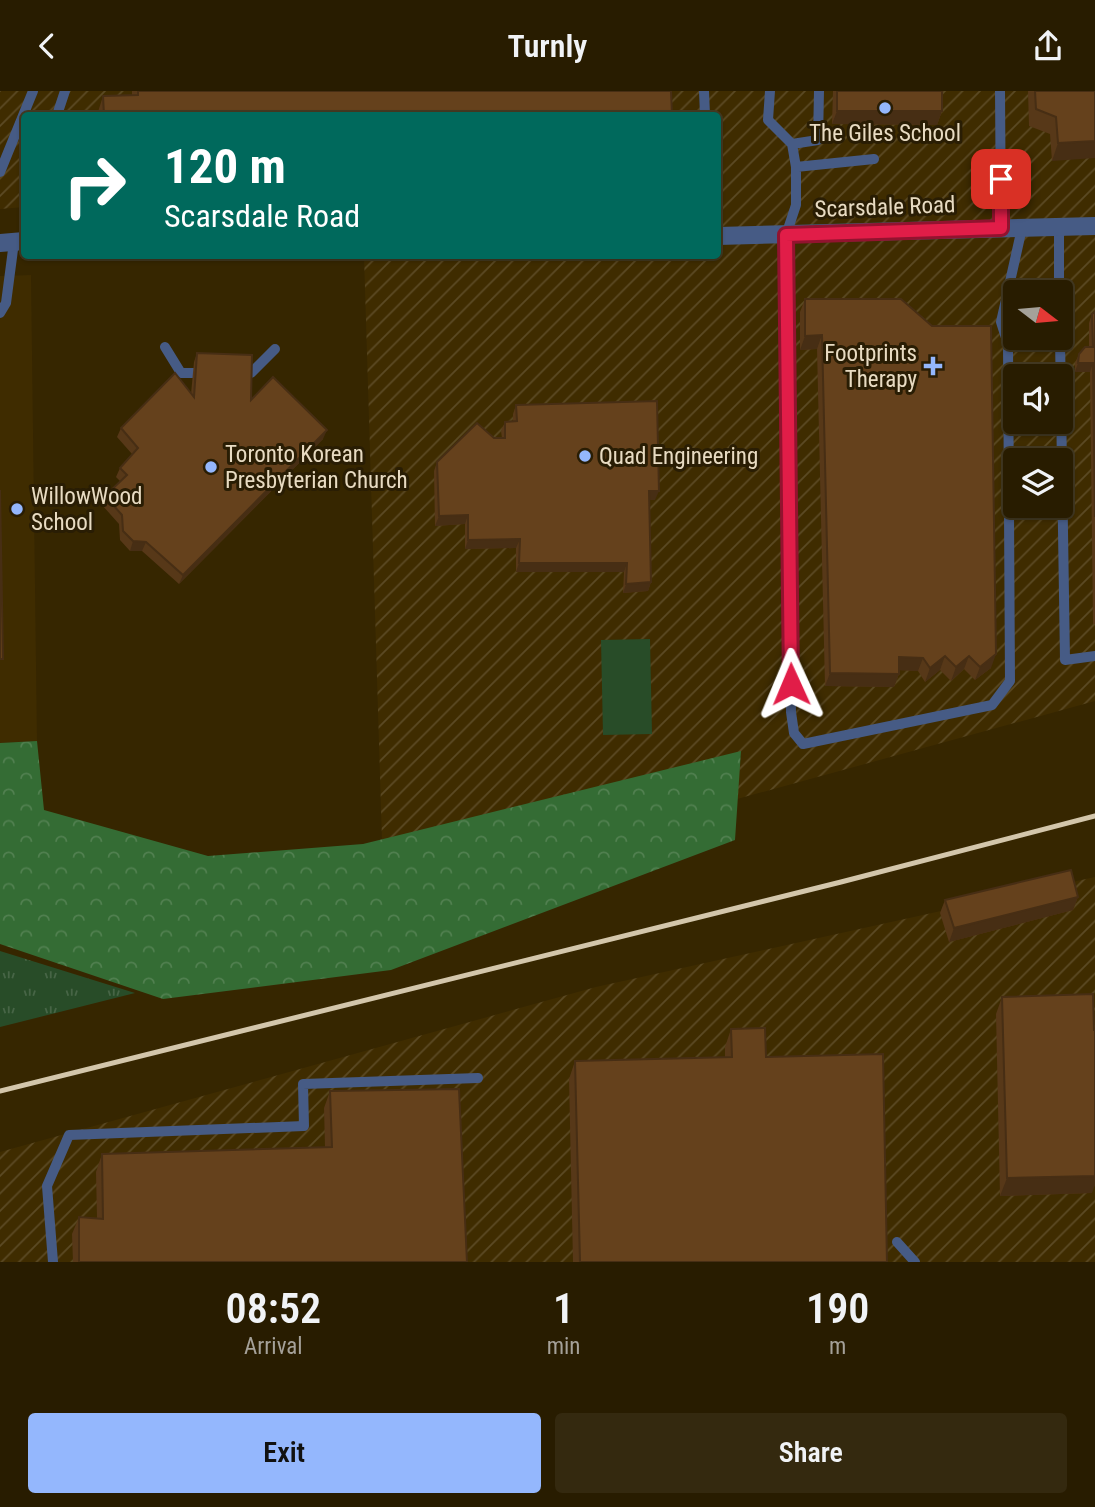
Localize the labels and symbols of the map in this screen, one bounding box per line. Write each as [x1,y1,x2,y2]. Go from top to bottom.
marker: The Giles School [877,100,893,116]
place label: The Giles School [809,120,961,147]
pin [971,149,1031,209]
street label: Scarsdale Road [814,191,956,223]
north arrow [1003,280,1073,350]
place label: Footprints Therapy [824,340,917,393]
marker: Footprints Therapy [923,356,943,376]
place label: Toronto Korean Presbyterian Church [225,441,408,494]
place label: Quad Engineering [599,443,758,470]
marker: Quad Engineering [577,448,593,464]
marker: Toronto Korean Presbyterian Church [203,459,219,475]
place label: WillowWood School [31,483,143,536]
marker: WillowWood School [9,501,25,517]
position arrow [754,647,828,721]

